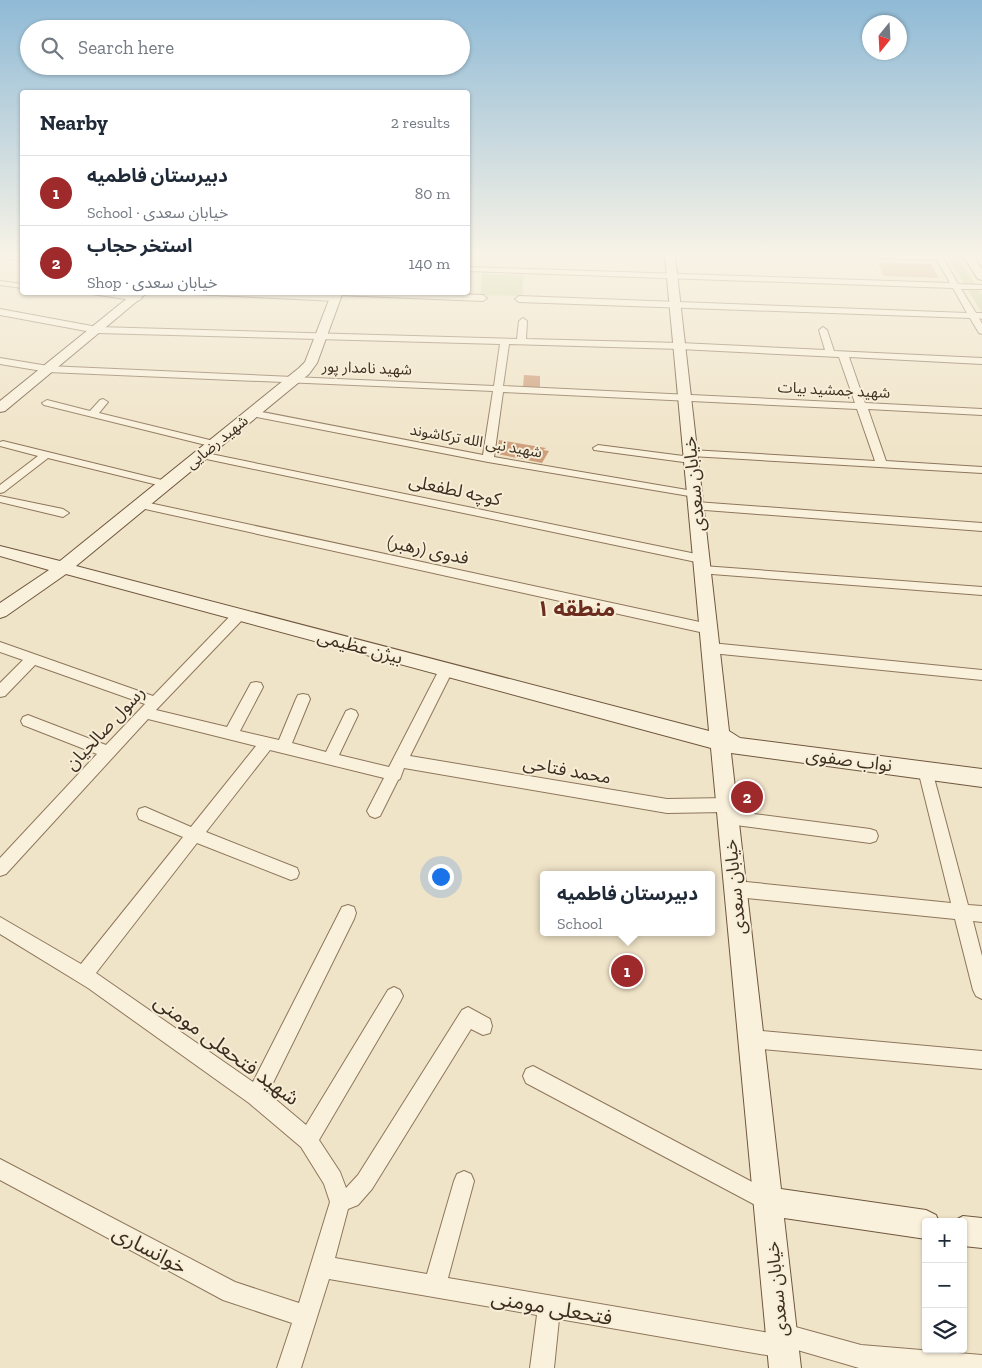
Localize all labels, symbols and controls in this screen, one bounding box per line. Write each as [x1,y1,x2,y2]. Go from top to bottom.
north arrow [862,15,907,60]
search box [20,20,470,75]
icon: search [38,34,66,62]
text: Search here [78,36,174,59]
text: Nearby [40,110,108,135]
text: 2 results [391,113,450,132]
text: دبیرستان فاطمیه [87,164,228,187]
text: 1 [53,184,59,203]
text: 80 m [415,184,450,203]
text: School · خیابان سعدی [87,203,228,222]
text: استخر حجاب [87,234,192,257]
text: 2 [52,254,60,273]
text: 140 m [409,254,450,273]
text: Shop · خیابان سعدی [87,273,217,292]
street label: شهید نامدار پور [321,357,413,380]
street label: شهید جمشید بیات [777,378,891,402]
street label: شهید رضایی [182,411,252,473]
street label: شهید نبی الله ترکاشوند [409,421,544,462]
street label: خیابان سعدی [678,435,710,533]
street label: کوچه لطفعلی [407,469,504,511]
street label: فدوی (رهبر) [385,531,471,569]
district label: منطقه ۱ [537,595,615,622]
street label: بیژن عظیمی [315,625,405,669]
street label: رسول صالحیان [60,681,150,775]
street label: نواب صفوی [805,744,893,776]
street label: محمد فتاحی [521,751,613,789]
pin: 2 [731,778,763,816]
street label: خیابان سعدی [719,838,751,936]
your location [428,864,454,890]
popup [540,871,715,936]
text: دبیرستان فاطمیه [557,882,698,905]
text: School [557,914,603,933]
pin: 1 [611,952,643,990]
street label: شهید فتحعلی مومنی [149,988,305,1110]
map controls [922,1218,967,1353]
button: + [922,1218,967,1263]
street label: خوانساری [109,1219,191,1279]
street label: خیابان سعدی [761,1240,793,1338]
button: − [922,1263,967,1308]
street label: فتحعلی مومنی [489,1284,615,1330]
button: layers [922,1308,967,1353]

